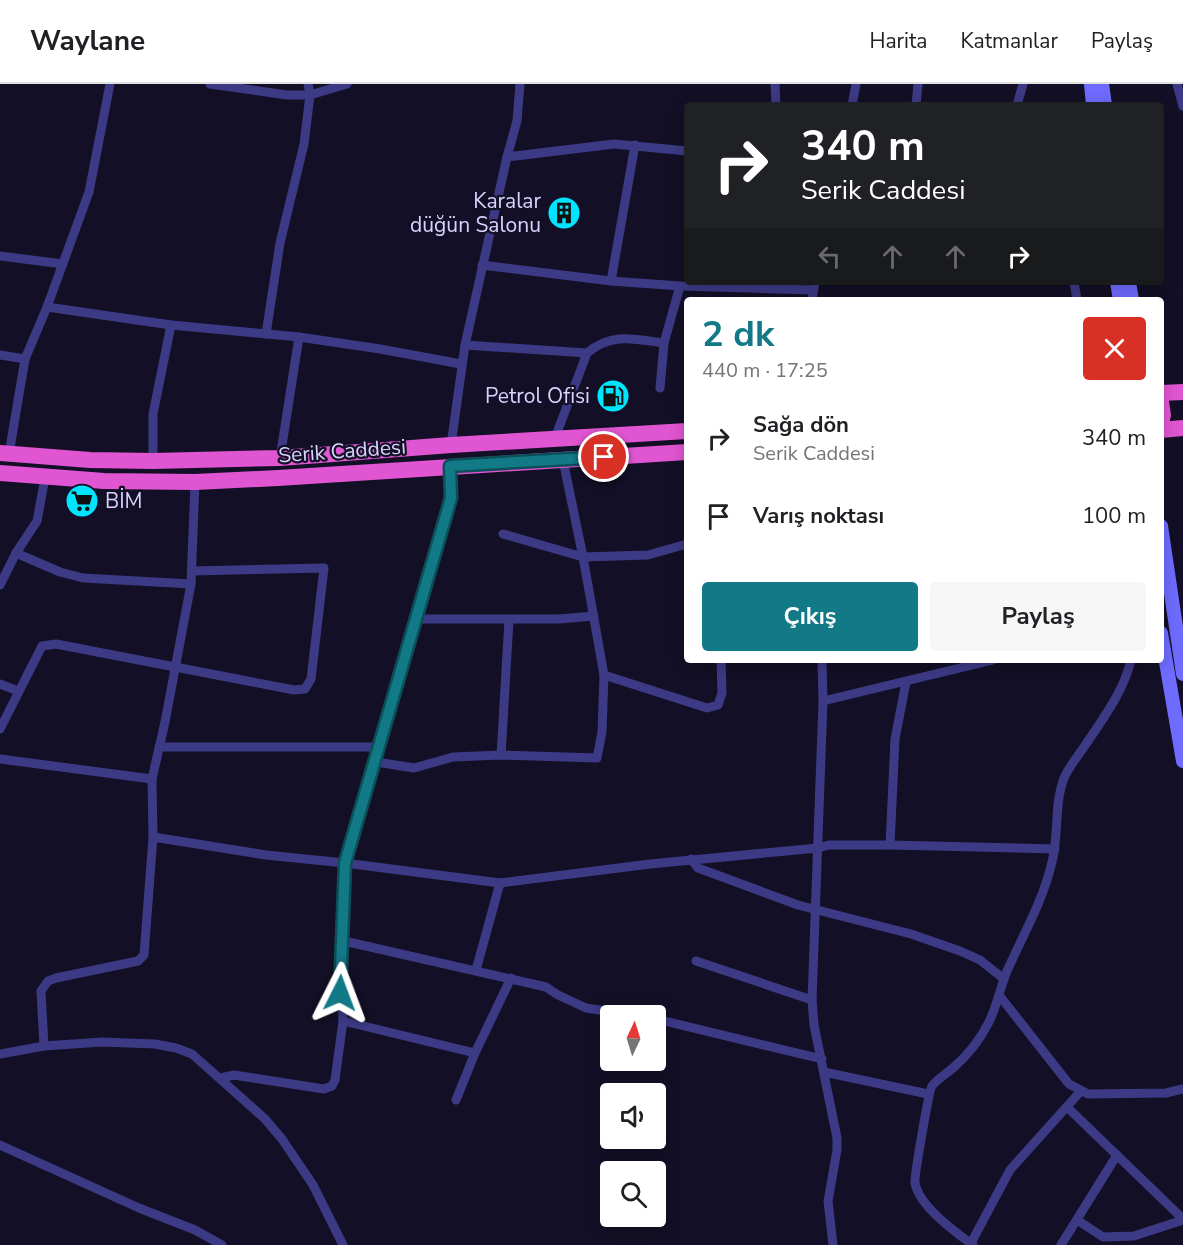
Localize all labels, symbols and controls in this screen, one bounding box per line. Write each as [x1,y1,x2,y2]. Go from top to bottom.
text: Waylane [30,22,145,60]
text: Harita [869,27,927,55]
text: Katmanlar [960,27,1058,55]
text: Paylaş [1091,27,1153,55]
text: 340 m [801,118,925,175]
icon: right [702,126,780,204]
text: Serik Caddesi [801,172,965,209]
place label: Karalar düğün Salonu [410,187,541,239]
building icon: Karalar düğün Salonu [546,195,582,231]
icon: left [813,240,846,273]
icon: ahead [876,240,909,273]
icon: ahead [939,240,972,273]
icon: right [1002,240,1035,273]
text: 2 dk [702,310,774,359]
button: close [1083,317,1146,380]
text: 440 m · 17:25 [702,357,828,384]
fuel station icon: Petrol Ofisi [595,378,631,414]
place label: Petrol Ofisi [485,382,590,410]
text: Sağa dön [753,410,849,440]
icon: right [702,422,735,455]
text: 340 m [1082,423,1146,453]
pin [578,431,629,482]
street label: Serik Caddesi [277,433,407,469]
icon: arrive [587,440,620,473]
text: Serik Caddesi [753,440,875,467]
supermarket icon: BİM [64,483,100,519]
place label: BİM [105,487,143,515]
icon: arrive [702,500,735,533]
text: Varış noktası [753,501,884,531]
text: 100 m [1082,501,1146,531]
button: Çıkış [702,582,918,651]
button: Paylaş [930,582,1146,651]
position arrow [308,961,372,1025]
north arrow [600,1005,666,1071]
map controls [600,1005,666,1227]
button: sound [600,1083,666,1149]
button: search [600,1161,666,1227]

